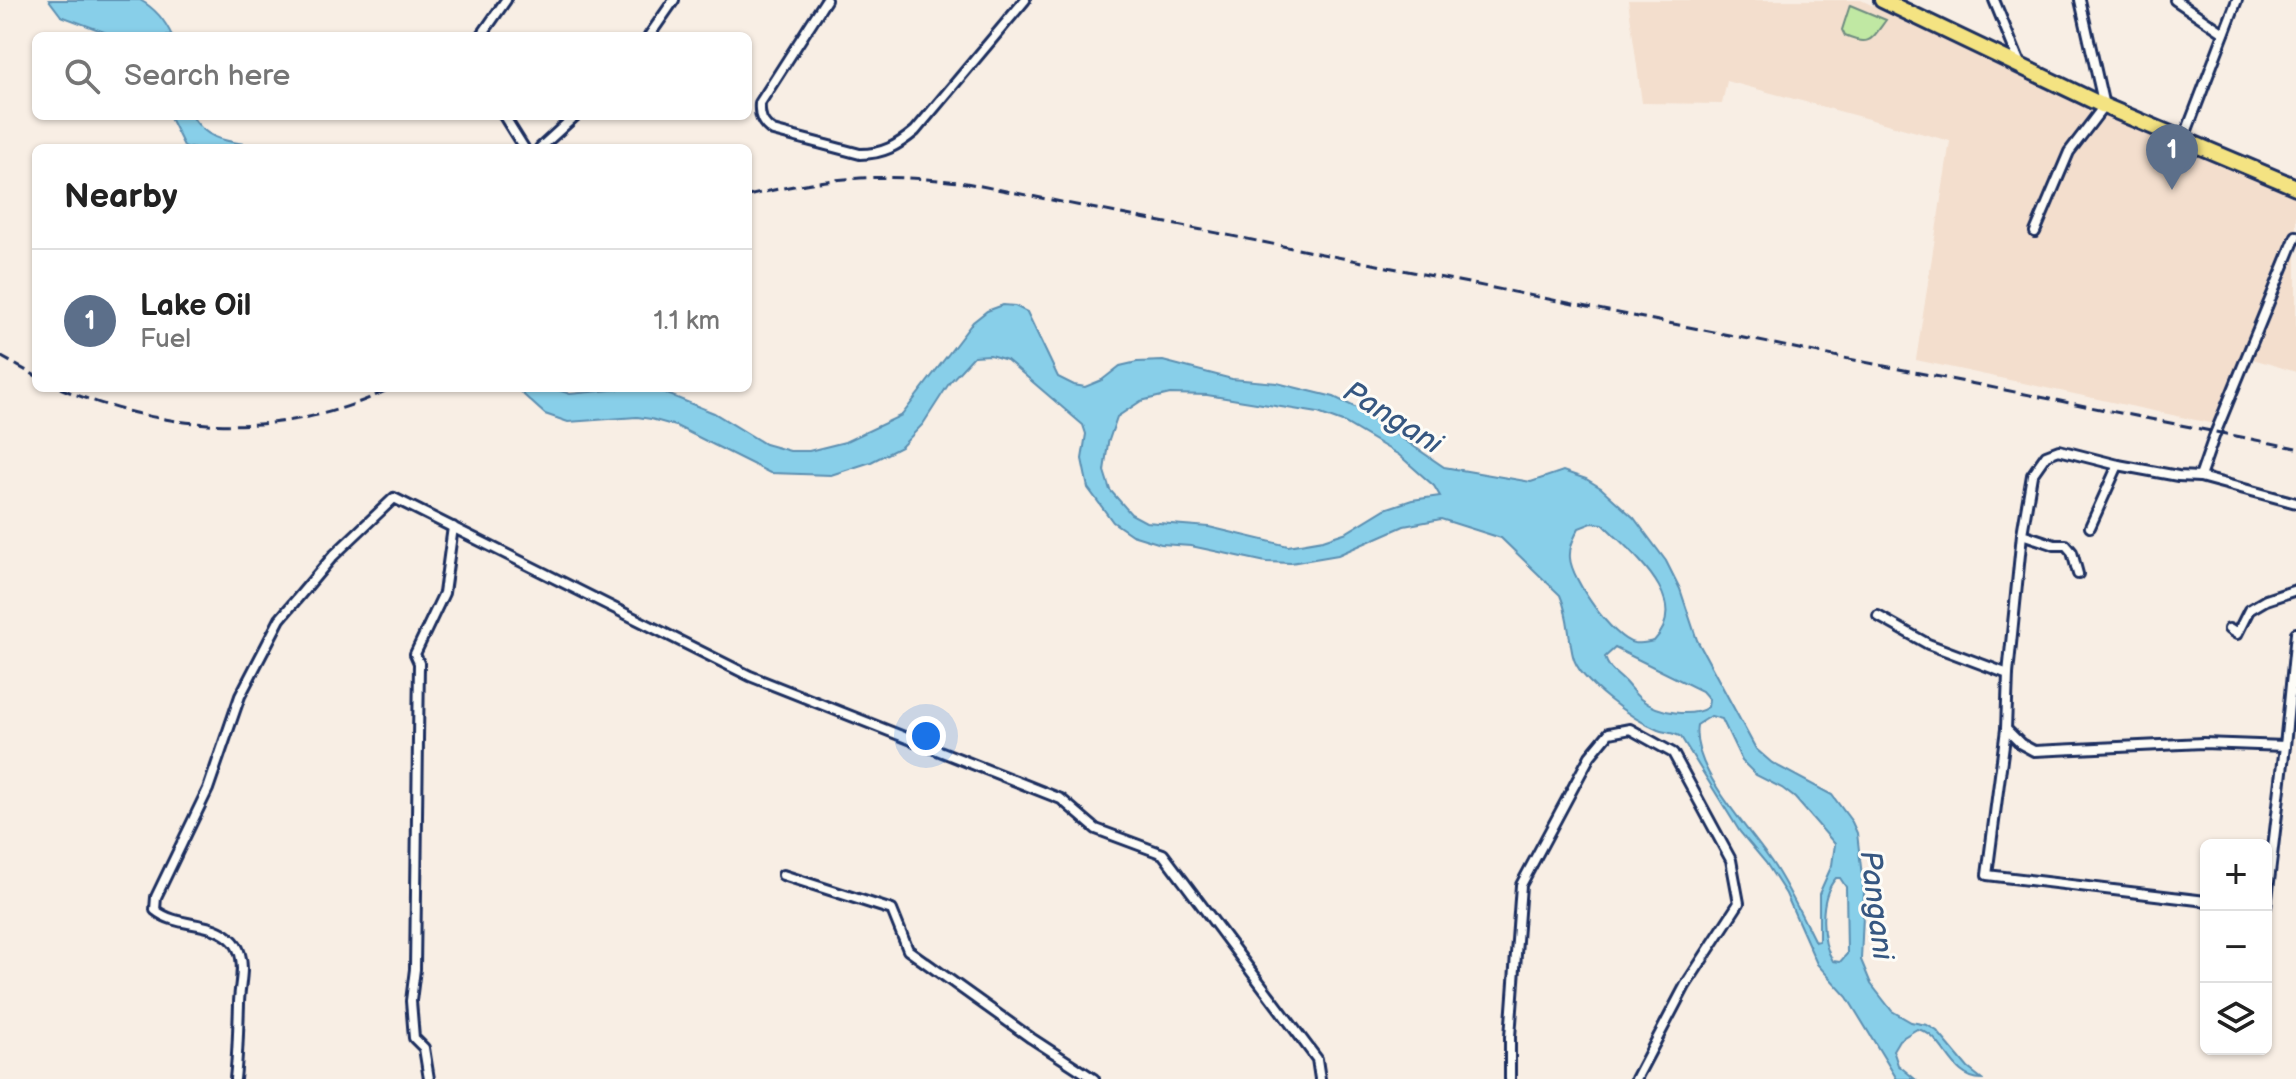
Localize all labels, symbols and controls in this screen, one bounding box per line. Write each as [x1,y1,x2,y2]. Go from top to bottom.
search box [32,32,752,120]
icon: search [60,54,104,98]
text: Search here [124,58,290,94]
pin: 1 [2146,124,2198,190]
text: Nearby [64,176,178,217]
text: Lake Oil [140,288,251,324]
text: 1 [85,306,95,337]
text: 1.1 km [654,306,720,337]
text: Fuel [140,324,191,355]
water label: Pangani [1336,374,1450,463]
your location [906,716,946,756]
map controls [2200,839,2272,1055]
button: + [2200,839,2272,911]
water label: Pangani [1851,848,1901,963]
button: − [2200,911,2272,983]
button: layers [2200,983,2272,1055]

